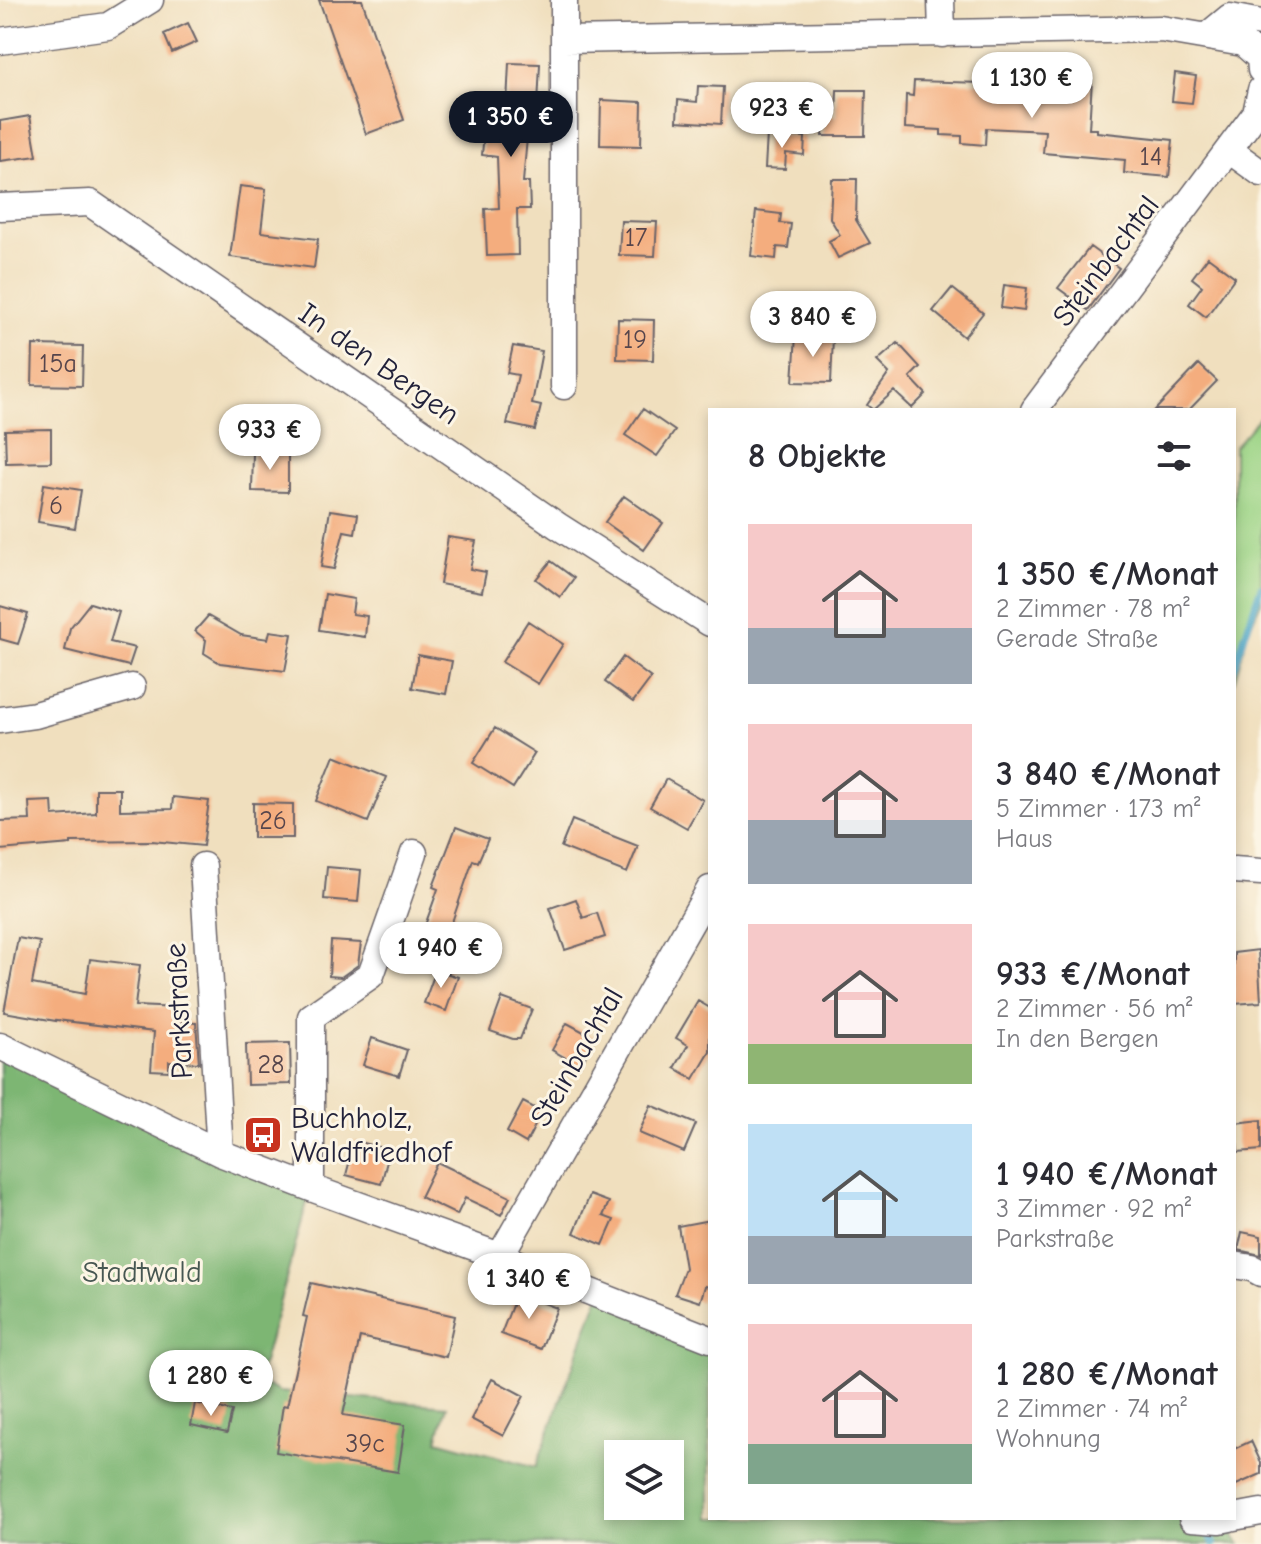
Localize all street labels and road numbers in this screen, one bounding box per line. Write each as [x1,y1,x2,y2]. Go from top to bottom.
street label: Steinbachtal [1046,189,1166,333]
street label: In den Bergen [292,296,466,432]
street label: Parkstraße [158,942,200,1080]
street label: Steinbachtal [523,981,631,1133]

